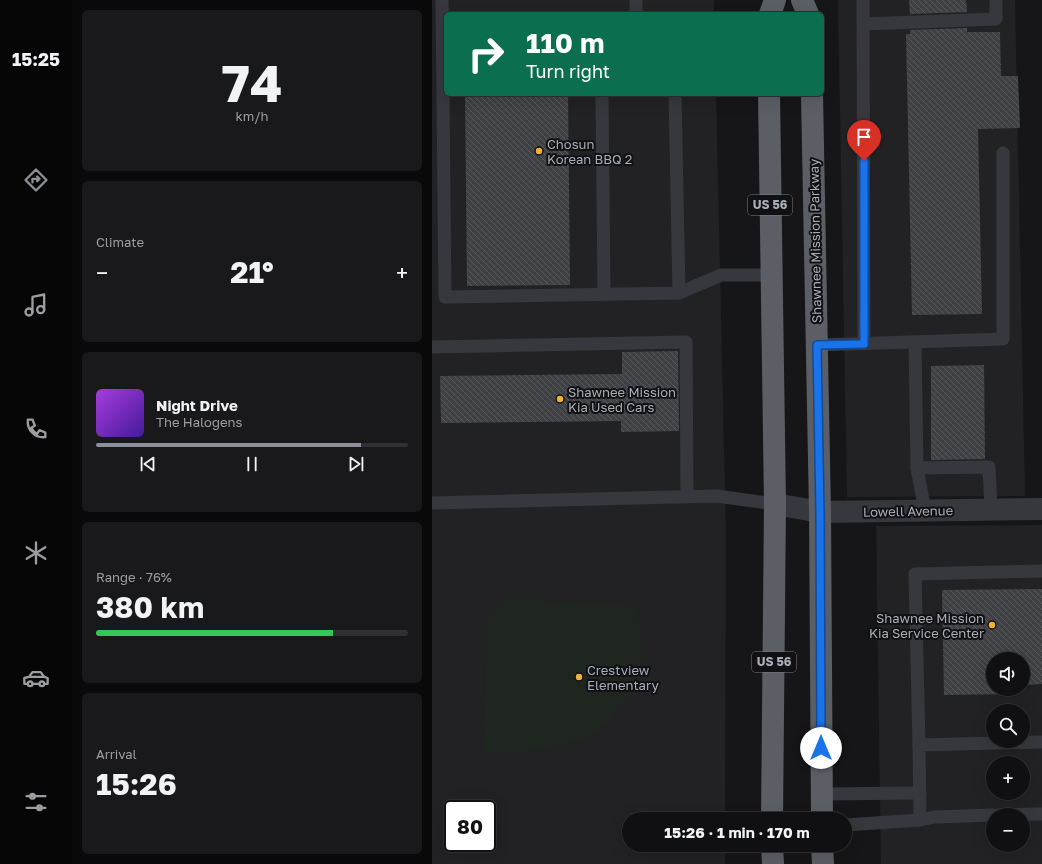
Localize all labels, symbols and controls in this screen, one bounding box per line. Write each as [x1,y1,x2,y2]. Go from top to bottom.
text: 110 m [526,26,605,59]
icon: right [460,28,512,80]
text: 15:25 [12,48,60,70]
text: 74 [222,51,282,113]
text: Turn right [526,60,610,82]
text: km/h [235,108,269,124]
pin [847,120,881,161]
icon: arrive [853,126,875,148]
place label: Chosun Korean BBQ 2 [547,136,632,167]
marker: Chosun Korean BBQ 2 [534,146,544,156]
street label: Shawnee Mission Parkway [806,158,824,323]
icon: directions [22,166,50,194]
road number: US 56 [748,195,792,215]
text: Climate [96,234,144,250]
text: 21° [230,254,274,290]
text: − [96,259,108,286]
text: + [396,259,408,286]
icon: music [22,291,50,319]
place label: Shawnee Mission Kia Used Cars [568,384,676,415]
marker: Shawnee Mission Kia Used Cars [555,394,565,404]
text: Night Drive [156,396,238,414]
text: The Halogens [156,414,242,430]
icon: phone [22,415,50,443]
icon: previous [137,453,159,475]
icon: pause [241,453,263,475]
icon: next [345,453,367,475]
street label: Lowell Avenue [863,502,953,520]
icon: climate [22,539,50,567]
text: Range · 76% [96,569,172,585]
text: 380 km [96,589,204,625]
place label: Shawnee Mission Kia Service Center [869,610,984,641]
marker: Shawnee Mission Kia Service Center [987,620,997,630]
road number: US 56 [752,652,796,672]
map controls [986,652,1030,852]
button: sound [986,652,1030,696]
place label: Crestview Elementary [587,662,659,693]
icon: car [22,664,50,692]
marker: Crestview Elementary [574,672,584,682]
button: search [986,704,1030,748]
position arrow [800,727,842,769]
text: Arrival [96,746,137,762]
button: + [986,756,1030,800]
text: 15:26 [96,766,177,802]
icon: filters [22,788,50,816]
speed limit sign: 80 [444,800,496,852]
button: − [986,808,1030,852]
text: 15:26 · 1 min · 170 m [664,823,810,841]

